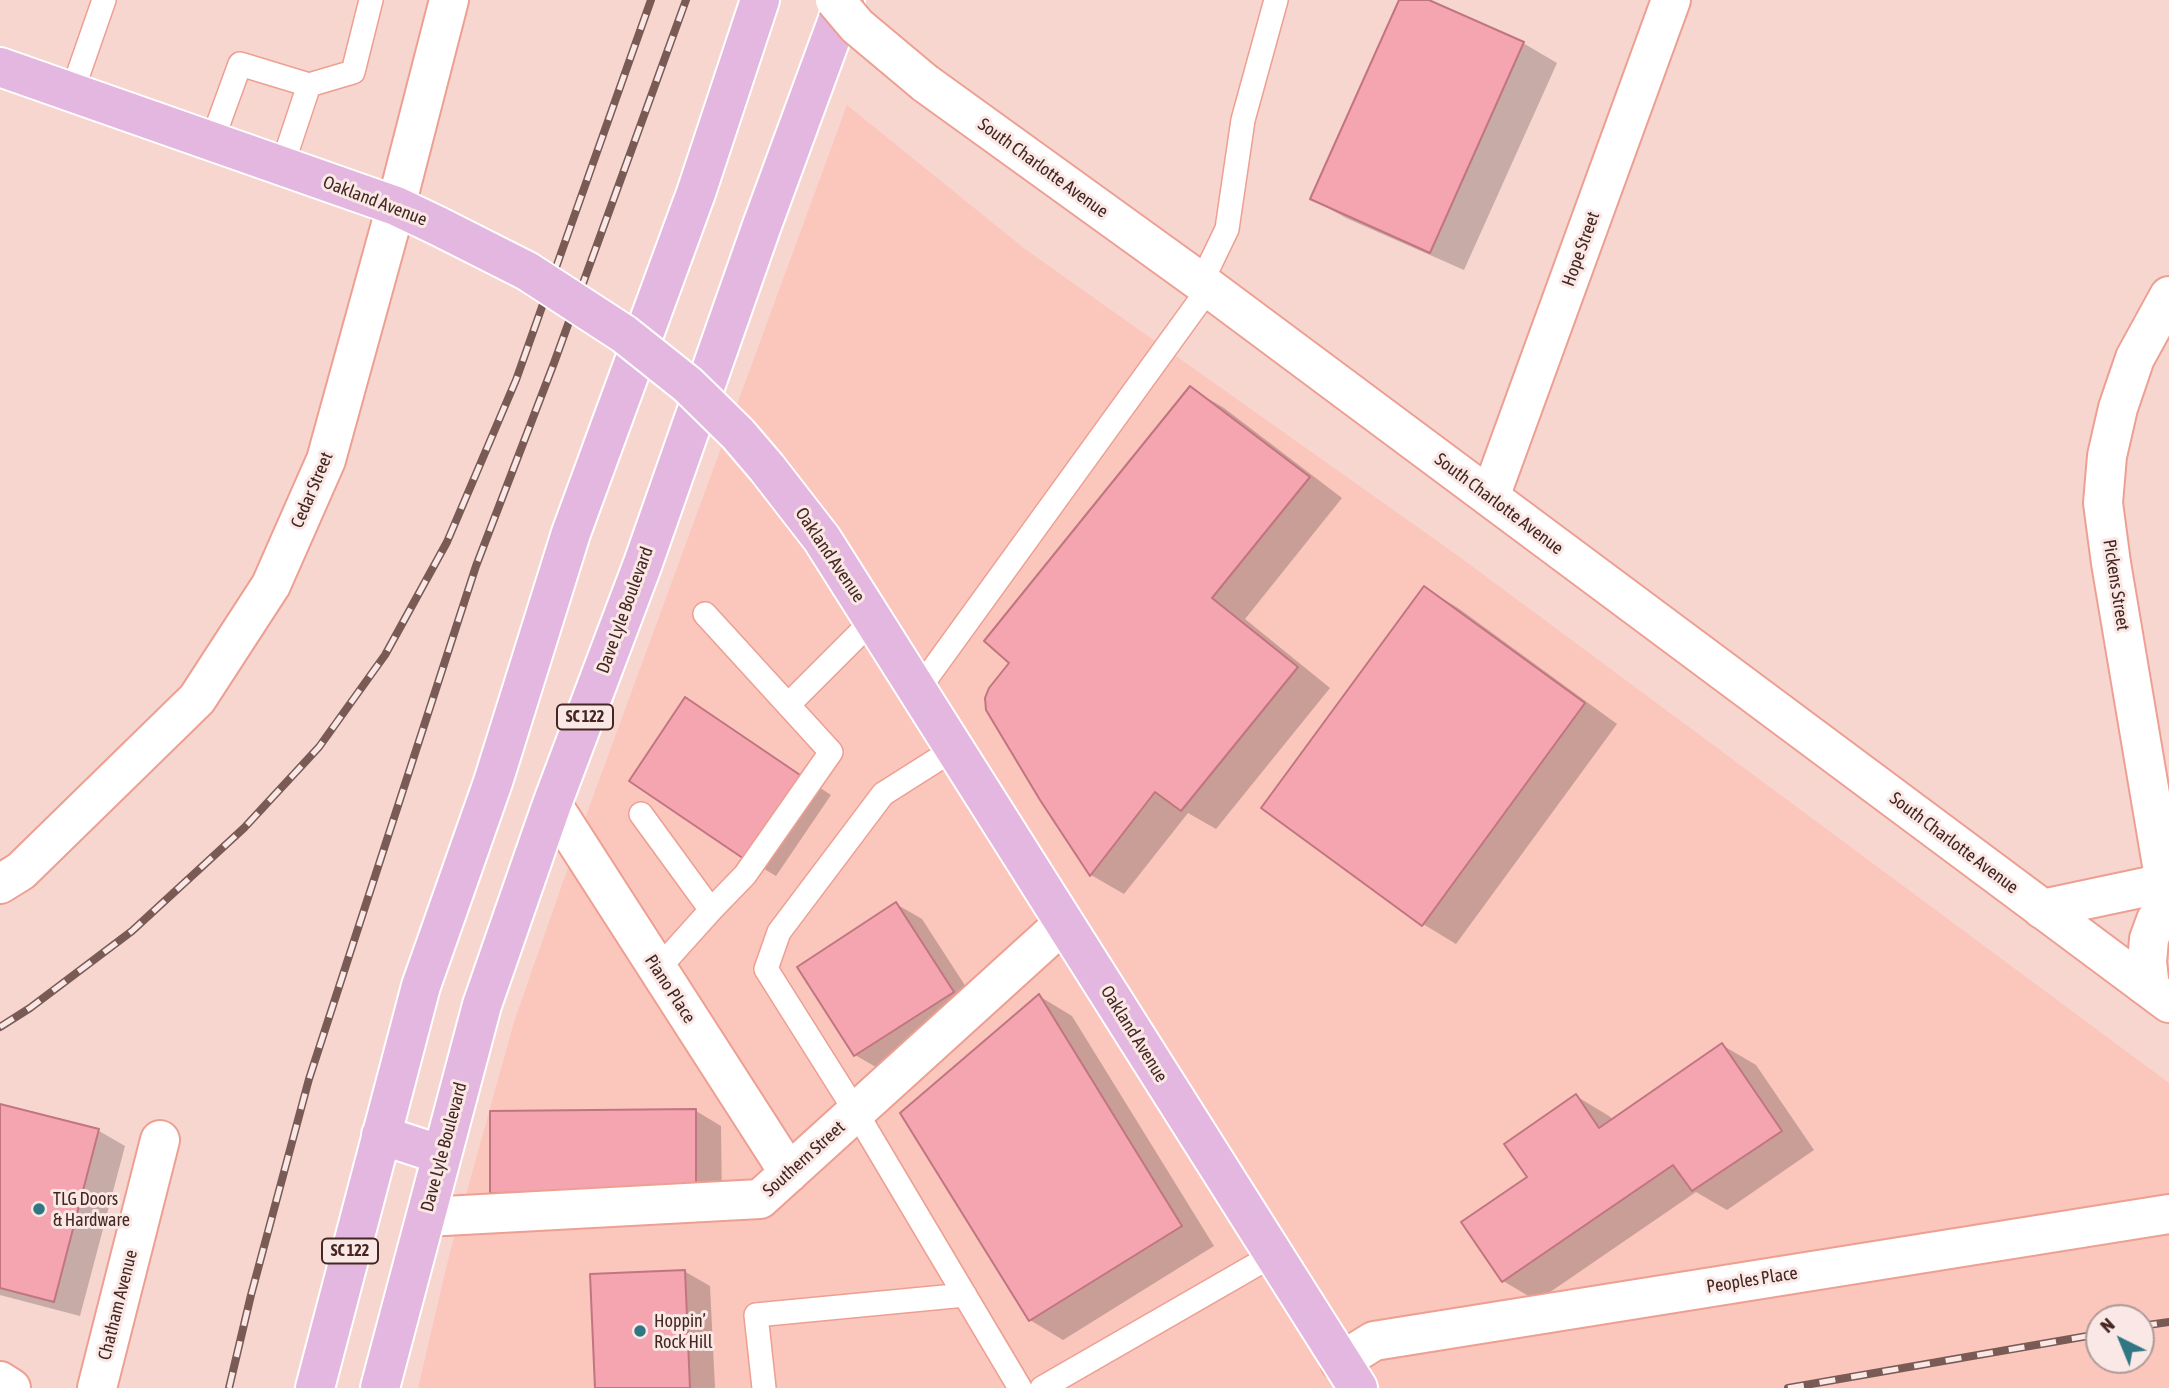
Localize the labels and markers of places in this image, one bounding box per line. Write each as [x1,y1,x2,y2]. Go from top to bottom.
place label: TLG Doors & Hardware [53,1188,130,1230]
marker: TLG Doors & Hardware [31,1201,47,1217]
place label: Hoppin’ Rock Hill [654,1310,713,1352]
marker: Hoppin’ Rock Hill [632,1323,648,1339]

